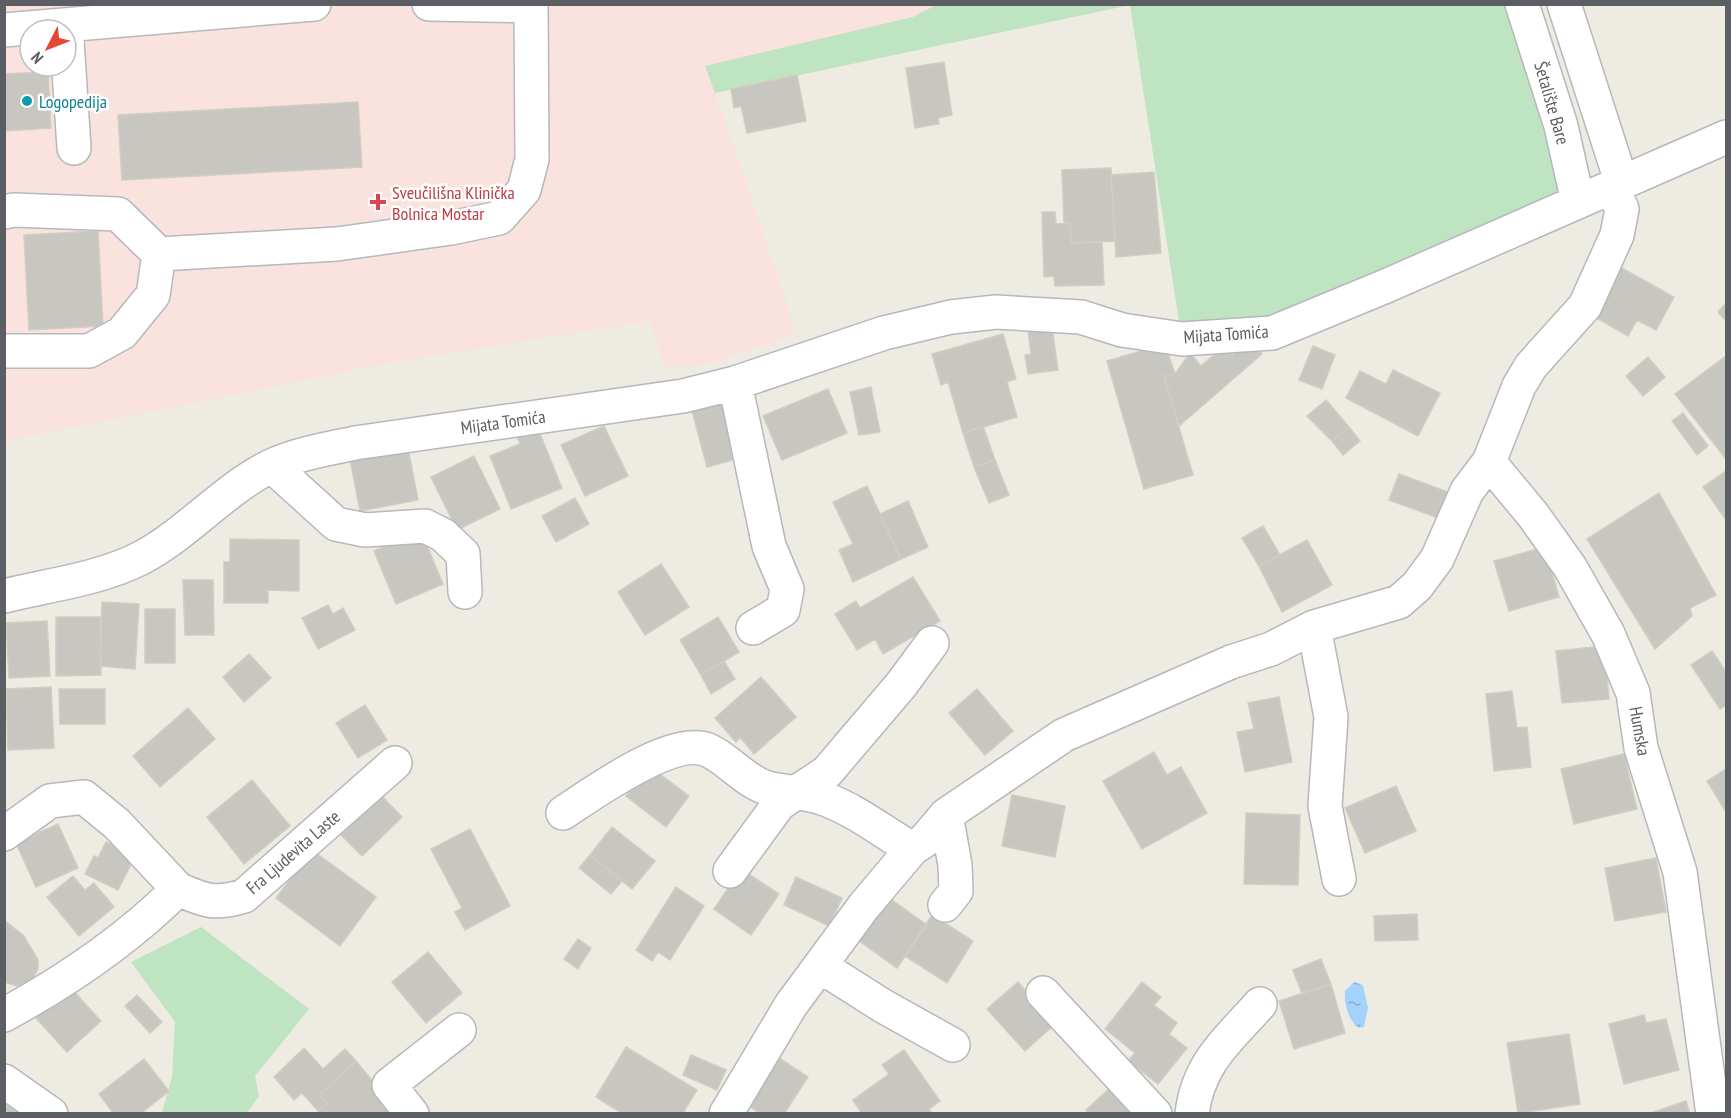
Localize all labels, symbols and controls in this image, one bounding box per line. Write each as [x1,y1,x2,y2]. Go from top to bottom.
north arrow [18,18,78,78]
text: N [27,48,47,68]
street label: Šetalište Bare [1529,59,1575,147]
place label: Logopedija [39,90,107,113]
marker: Logopedija [20,94,34,108]
place label: Sveučilišna Klinička Bolnica Mostar [392,181,515,225]
marker: Sveučilišna Klinička Bolnica Mostar [369,193,387,211]
street label: Mijata Tomića [1183,320,1269,348]
street label: Mijata Tomića [459,405,547,439]
street label: Humska [1624,705,1656,757]
street label: Fra Ljudevita Laste [241,805,345,899]

